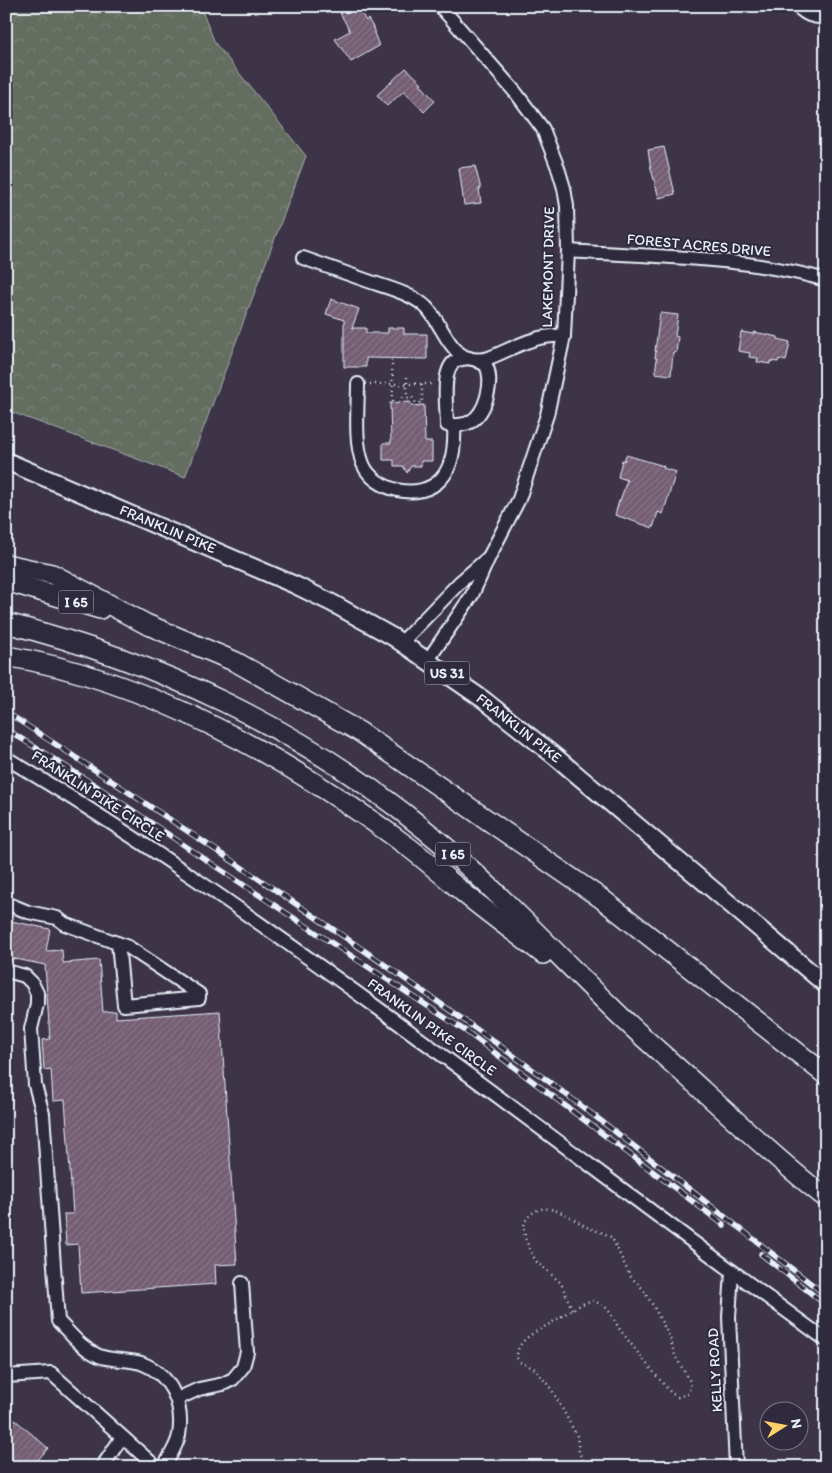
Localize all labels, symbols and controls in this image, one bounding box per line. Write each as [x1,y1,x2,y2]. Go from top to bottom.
street label: LAKEMONT DRIVE [538,206,558,328]
street label: FOREST ACRES DRIVE [626,230,772,260]
street label: FRANKLIN PIKE [117,501,219,557]
road number: I 65 [58,590,94,614]
road number: US 31 [424,661,470,684]
street label: FRANKLIN PIKE [473,689,565,767]
street label: FRANKLIN PIKE CIRCLE [28,746,168,846]
road number: I 65 [436,842,470,866]
street label: FRANKLIN PIKE CIRCLE [364,974,500,1080]
street label: KELLY ROAD [704,1327,726,1413]
north arrow [760,1400,810,1450]
text: N [787,1417,806,1430]

